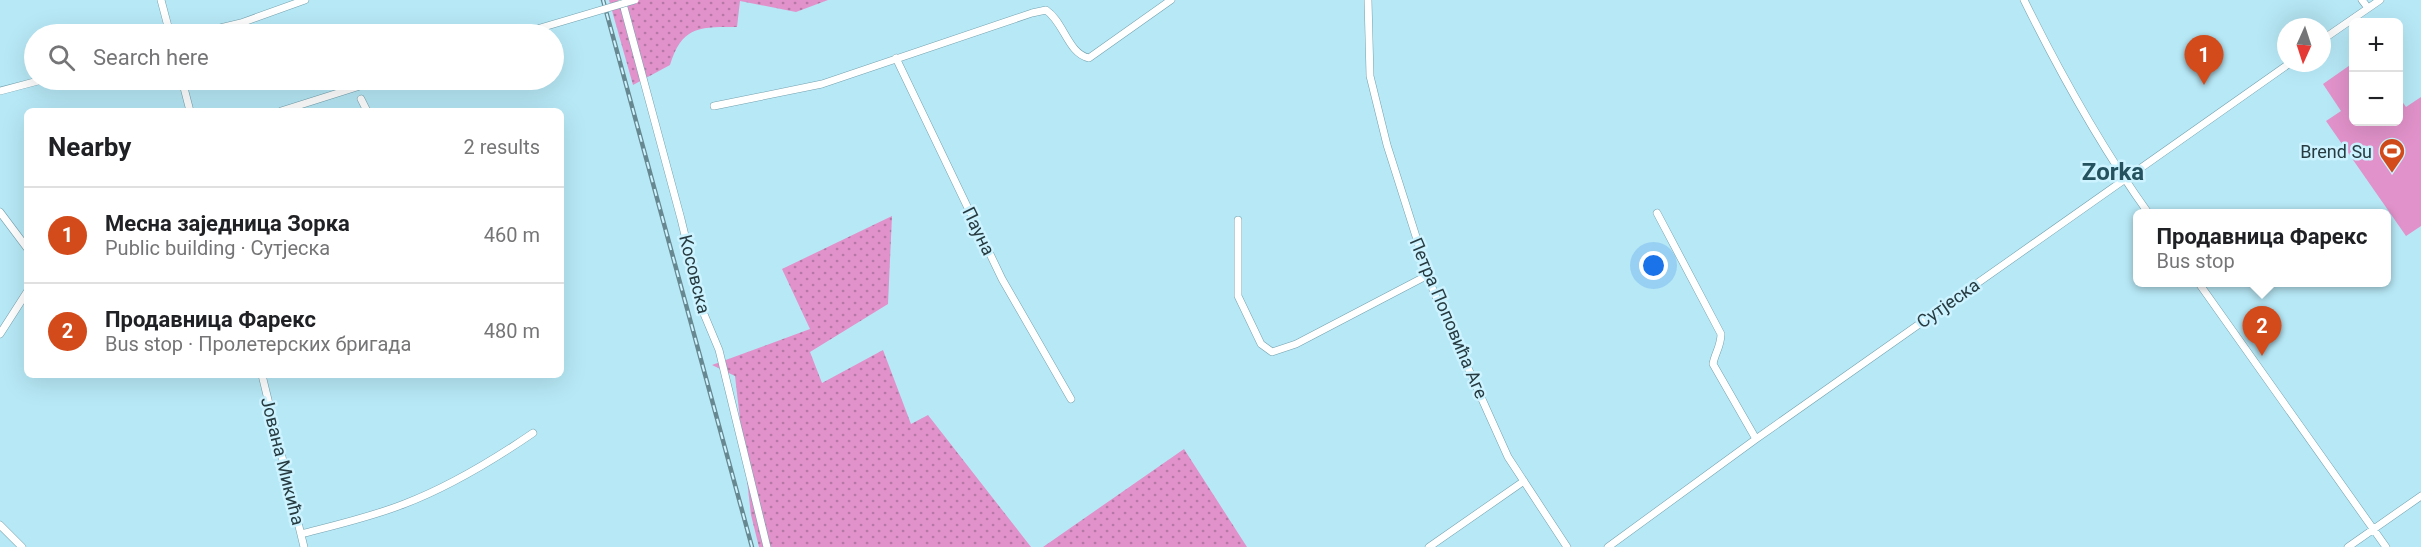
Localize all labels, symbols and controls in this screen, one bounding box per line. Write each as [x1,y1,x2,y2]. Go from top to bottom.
north arrow [2277,18,2331,72]
map controls [2349,18,2403,126]
button: + [2349,18,2403,72]
search box [24,24,564,90]
pin: 1 [2184,36,2224,85]
icon: search [45,41,78,74]
text: Search here [93,45,209,70]
button: − [2349,72,2403,126]
text: Nearby [48,132,131,162]
text: 2 results [464,135,540,159]
sports icon: Brend Su [2377,136,2407,174]
place label: Brend Su [2300,141,2372,162]
district label: Zorka [2082,158,2144,186]
street label: Пауна [958,203,1000,259]
popup [2133,209,2391,287]
text: Месна заједница Зорка [105,211,350,236]
text: 1 [62,223,73,247]
text: 460 m [484,223,540,247]
text: Продавница Фарекс [2157,224,2367,249]
street label: Косовска [675,232,715,316]
street label: Петра Поповића Аге [1406,234,1492,402]
text: Public building · Сутјеска [105,236,330,260]
text: Bus stop [2157,249,2235,273]
your location [1639,251,1668,280]
street label: Сутјеска [1913,274,1983,332]
pin: 2 [2242,306,2282,356]
text: Продавница Фарекс [105,307,316,332]
text: 2 [62,319,73,343]
text: 480 m [484,319,540,343]
text: Bus stop · Пролетерских бригада [105,332,411,356]
street label: Јована Микића [257,395,309,527]

